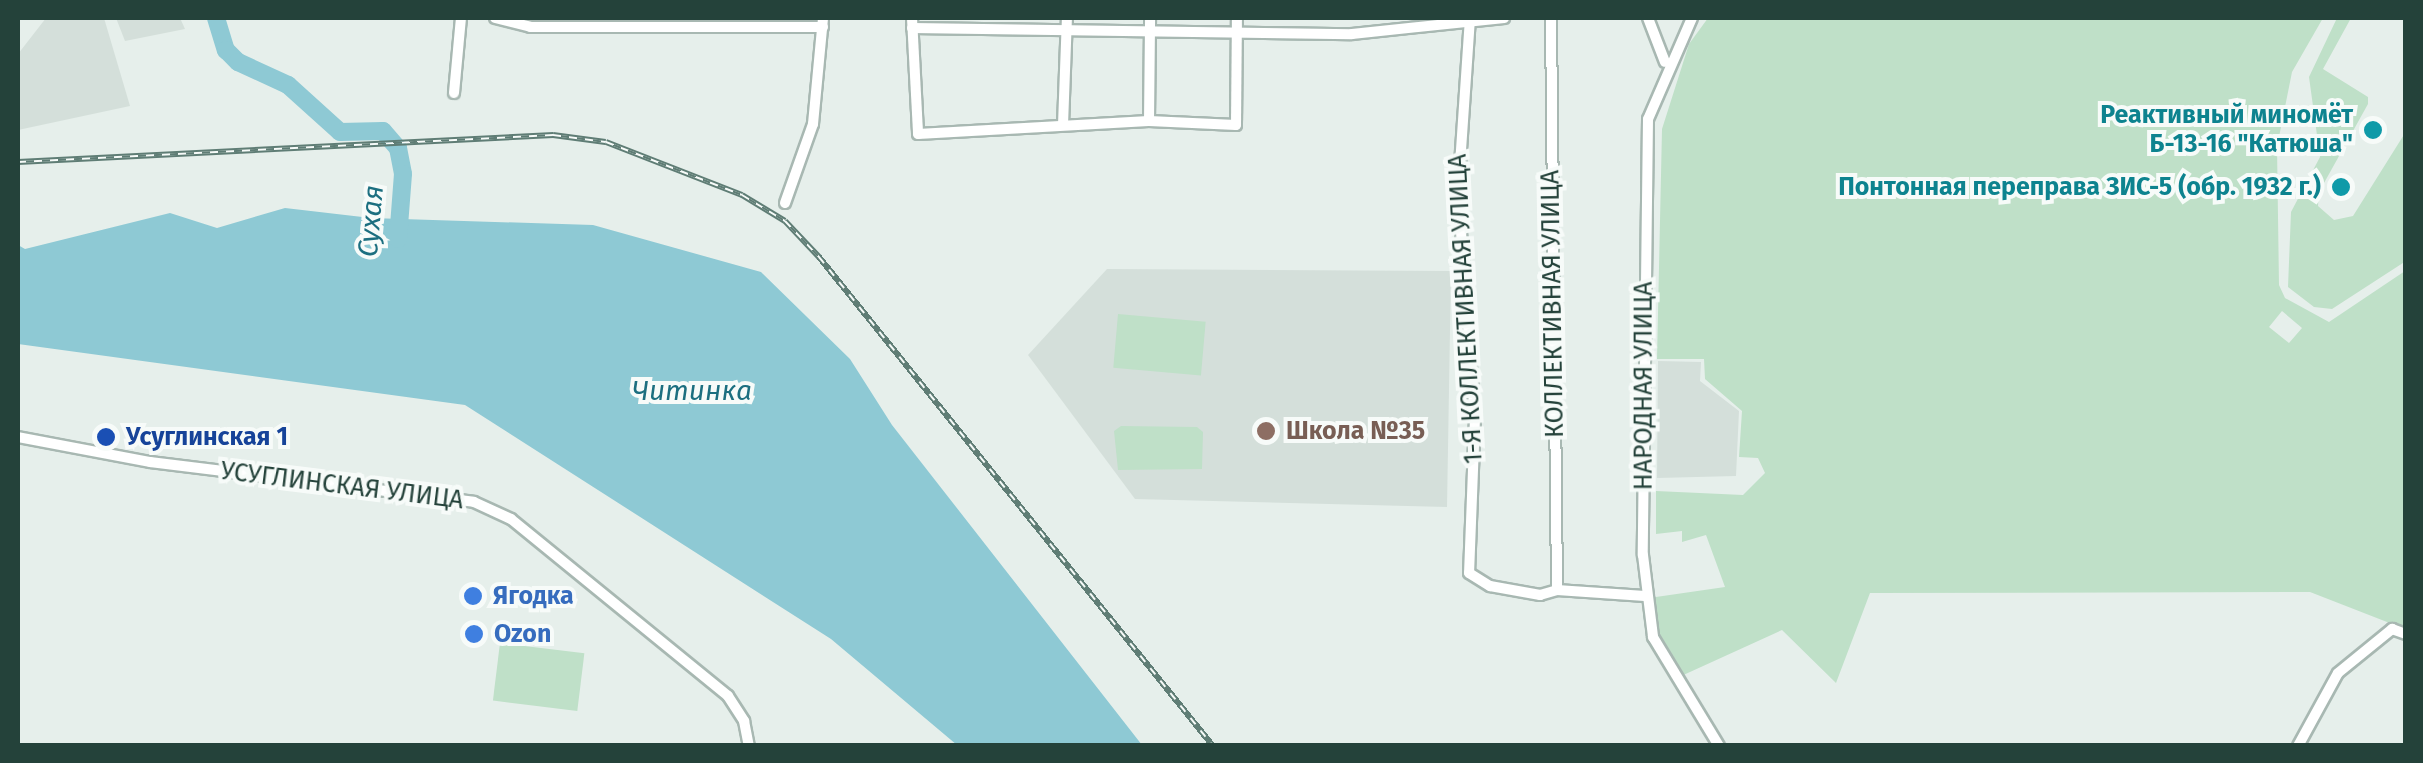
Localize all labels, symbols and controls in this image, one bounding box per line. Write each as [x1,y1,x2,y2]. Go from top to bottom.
place label: Реактивный миномёт Б-13-16 "Катюша" [2100,101,2353,160]
marker: Реактивный миномёт Б-13-16 "Катюша" [2362,119,2384,141]
street label: 1-Я КОЛЛЕКТИВНАЯ УЛИЦА [1443,153,1489,465]
street label: КОЛЛЕКТИВНАЯ УЛИЦА [1536,170,1570,438]
place label: Понтонная переправа ЗИС-5 (обр. 1932 г.) [1838,172,2321,202]
marker: Понтонная переправа ЗИС-5 (обр. 1932 г.) [2330,176,2352,198]
water label: Сухая [351,184,391,258]
street label: НАРОДНАЯ УЛИЦА [1629,282,1659,490]
water label: Читинка [632,374,752,408]
place label: Школа №35 [1286,416,1425,446]
marker: Школа №35 [1255,420,1277,442]
place label: Усуглинская 1 [126,422,288,452]
marker: Усуглинская 1 [95,426,117,448]
street label: УСУГЛИНСКАЯ УЛИЦА [219,456,465,516]
place label: Ягодка [493,581,574,611]
marker: Ягодка [462,585,484,607]
place label: Ozon [494,619,551,649]
marker: Ozon [463,623,485,645]

